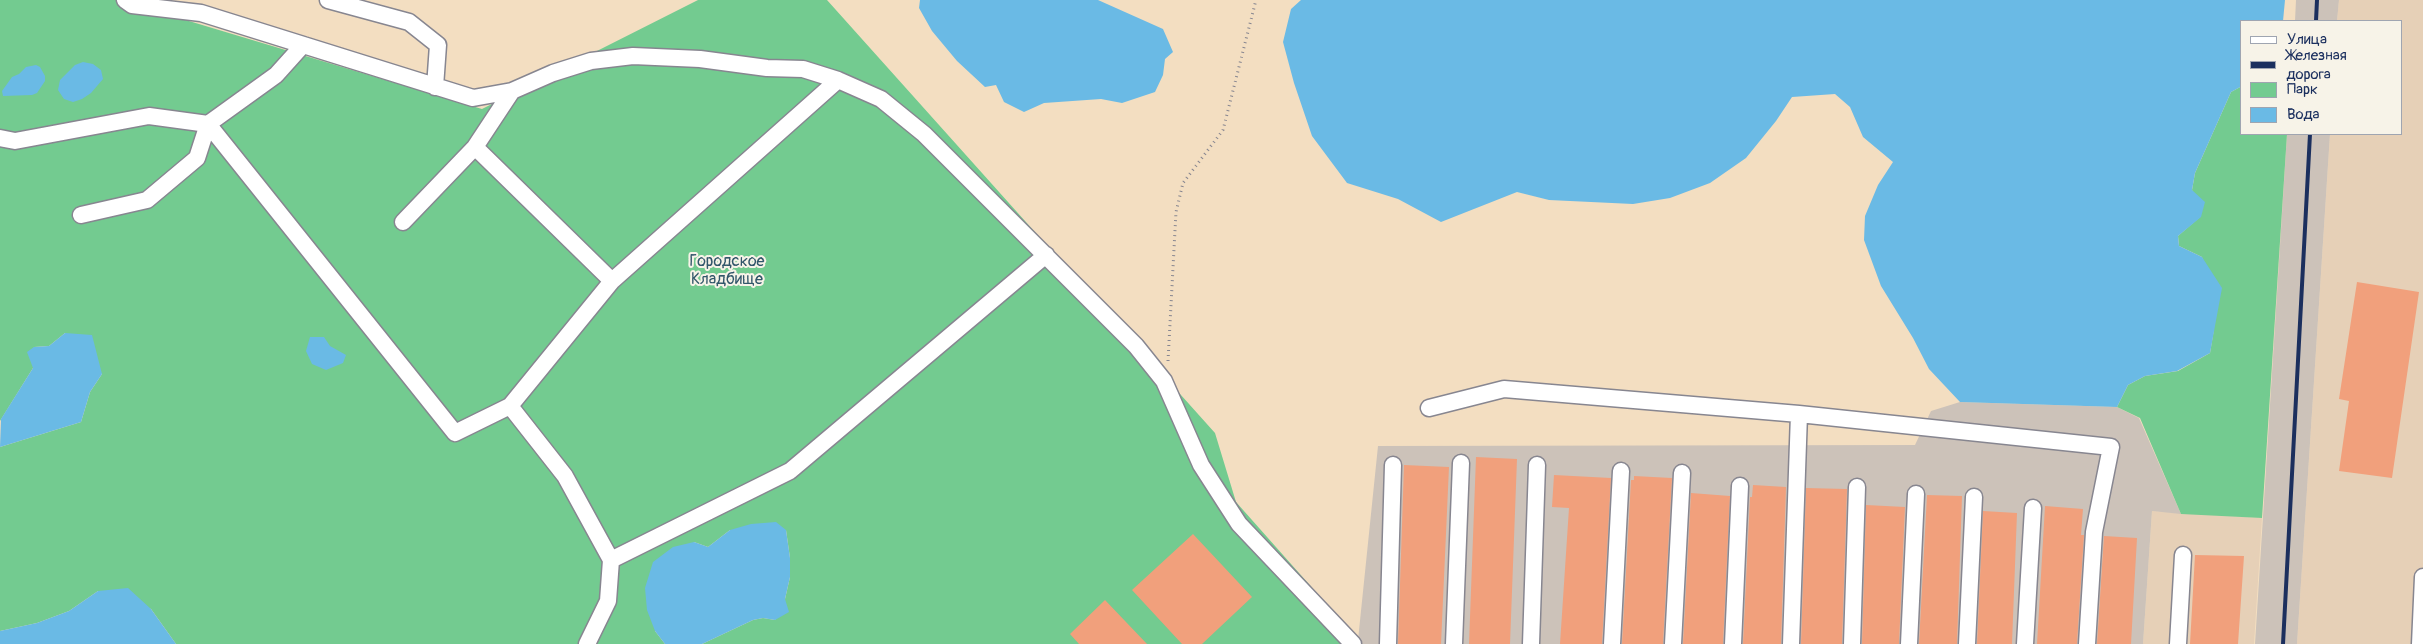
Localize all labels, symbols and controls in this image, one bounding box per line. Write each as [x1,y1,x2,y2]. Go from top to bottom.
legend [2240,20,2403,135]
text: Улица [2287,30,2327,49]
text: Железная дорога [2286,46,2347,84]
text: Парк [2287,80,2318,99]
text: Вода [2287,105,2320,124]
park label: Городское Кладбище [690,252,764,290]

